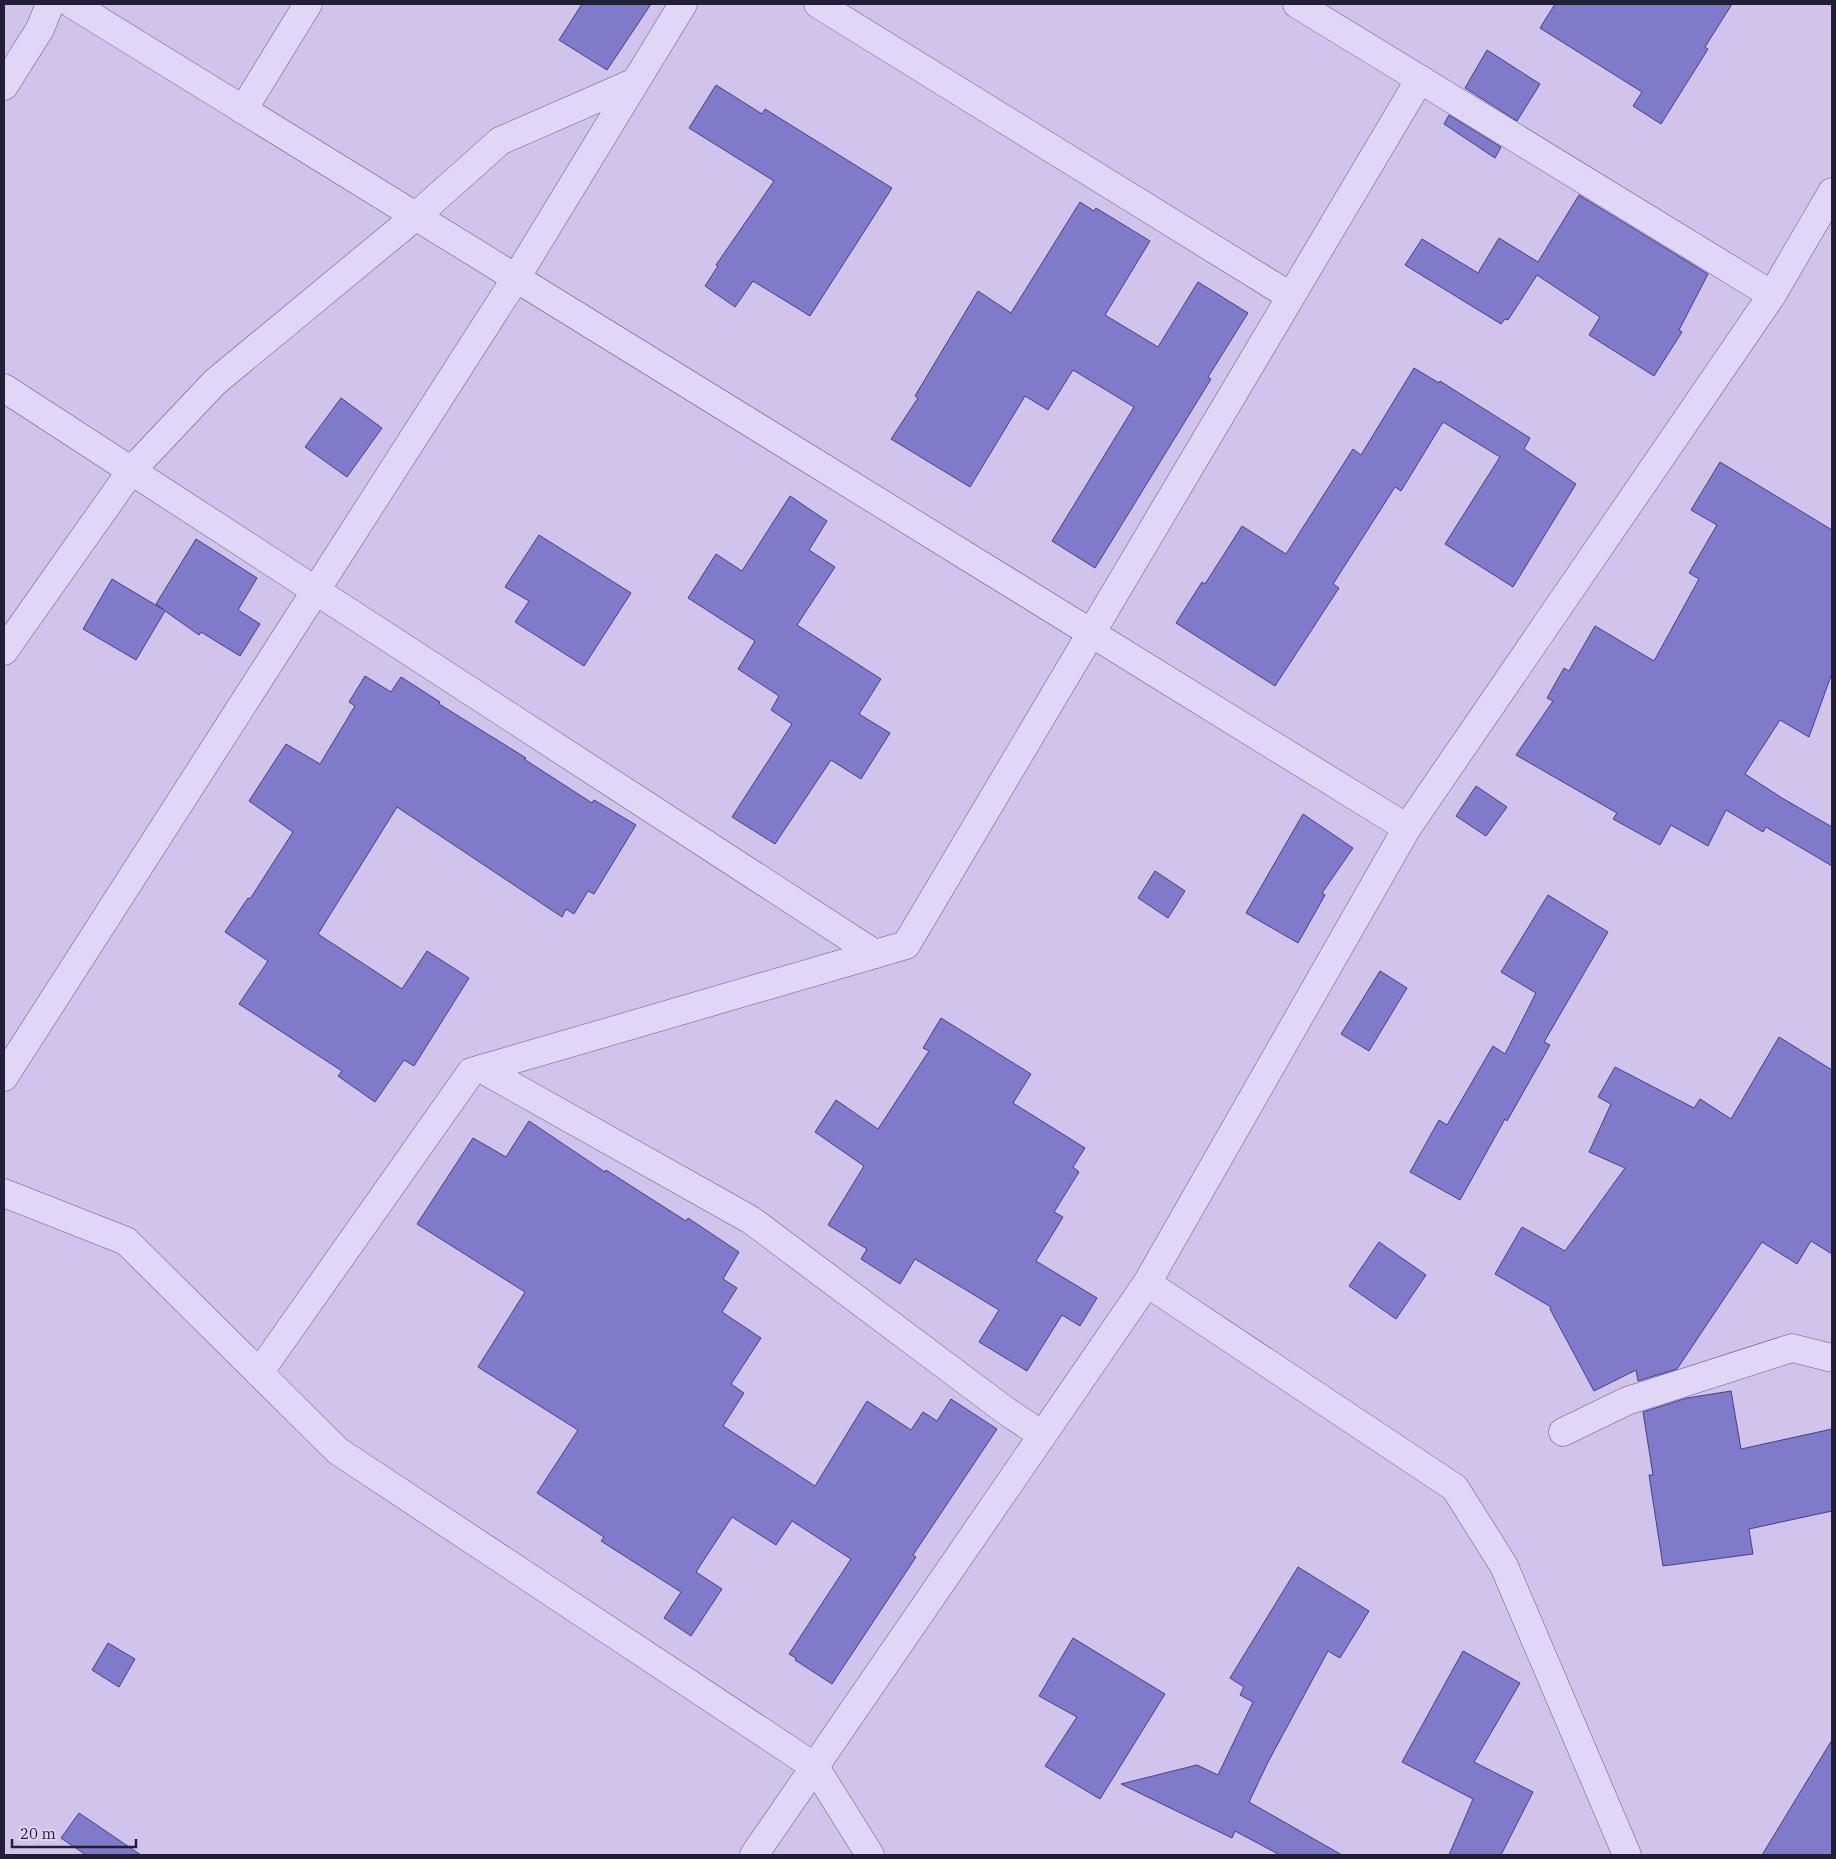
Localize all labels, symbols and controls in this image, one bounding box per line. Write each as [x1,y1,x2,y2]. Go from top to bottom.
scale bar [12,1816,136,1848]
text: 20 m [20,1824,56,1843]

